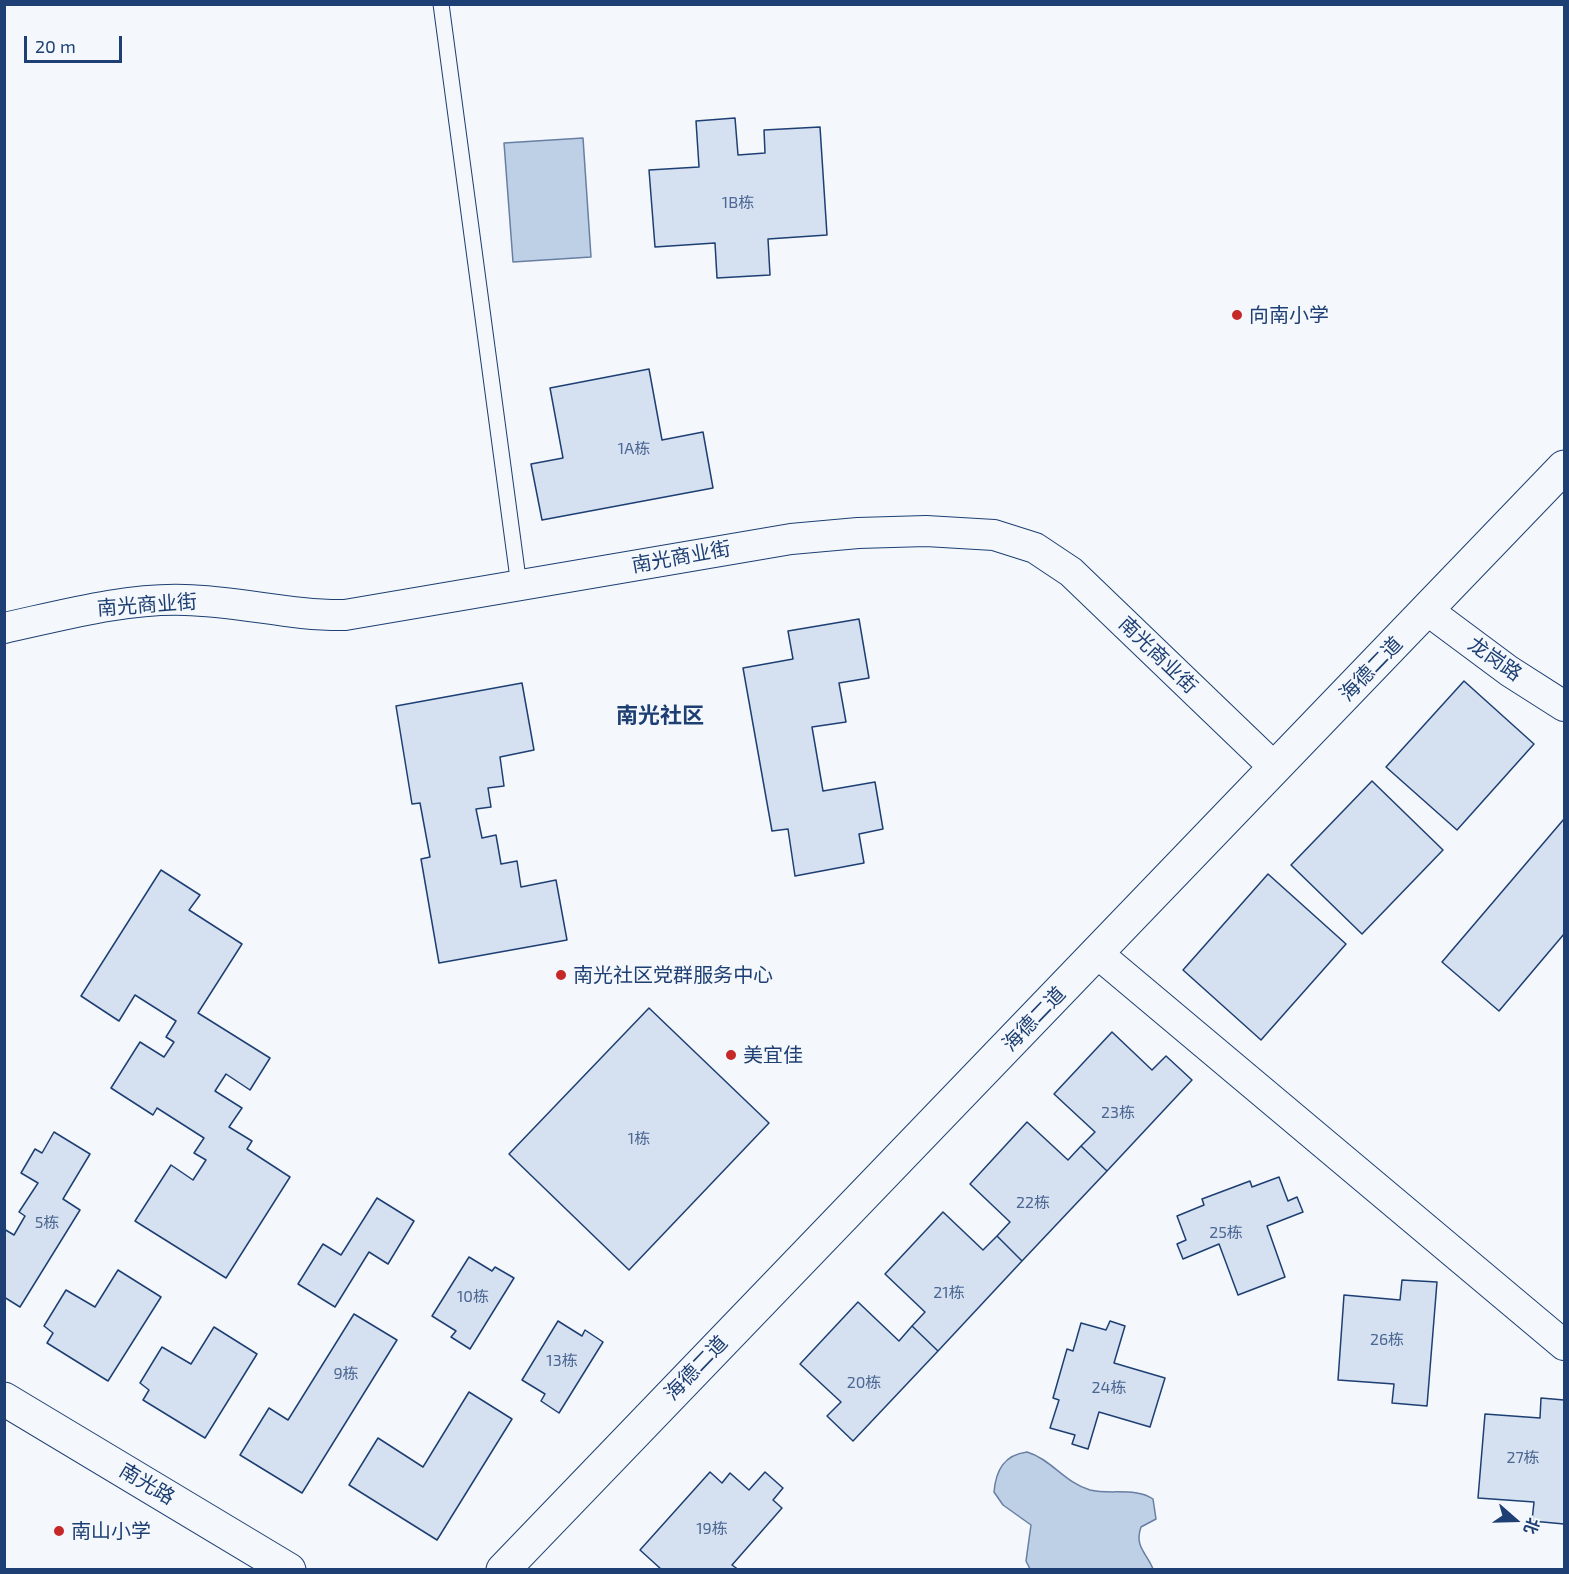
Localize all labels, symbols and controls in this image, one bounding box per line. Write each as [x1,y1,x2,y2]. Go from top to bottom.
scale bar [27,24,124,62]
text: 20 m [35,35,76,57]
house number: 1B栋 [722,193,754,213]
place label: 向南小学 [1249,303,1329,327]
marker: 向南小学 [1230,308,1244,322]
house number: 1A栋 [618,439,650,459]
street label: 南光商业街 [630,536,732,578]
street label: 南光商业街 [96,590,198,620]
street label: 南光商业街 [1114,612,1202,698]
street label: 海德二道 [1335,632,1407,706]
street label: 龙岗路 [1464,632,1526,686]
district label: 南光社区 [616,703,704,729]
place label: 南光社区党群服务中心 [573,963,773,987]
marker: 南光社区党群服务中心 [554,968,568,982]
street label: 海德二道 [998,982,1070,1056]
place label: 美宜佳 [743,1043,803,1067]
marker: 美宜佳 [724,1048,738,1062]
house number: 23栋 [1101,1103,1135,1123]
house number: 1栋 [628,1129,650,1149]
house number: 22栋 [1016,1193,1050,1213]
house number: 5栋 [35,1213,59,1233]
house number: 25栋 [1209,1223,1243,1243]
house number: 21栋 [933,1283,965,1303]
house number: 10栋 [457,1287,489,1307]
house number: 26栋 [1370,1330,1404,1350]
street label: 海德二道 [660,1331,732,1405]
house number: 13栋 [546,1351,578,1371]
house number: 9栋 [333,1364,359,1384]
house number: 20栋 [847,1373,881,1393]
house number: 24栋 [1092,1378,1126,1398]
house number: 27栋 [1506,1448,1540,1468]
street label: 南光路 [115,1458,179,1510]
north arrow [1485,1490,1545,1550]
text: 北 [1521,1516,1544,1537]
place label: 南山小学 [71,1519,151,1543]
house number: 19栋 [696,1519,728,1539]
marker: 南山小学 [52,1524,66,1538]

